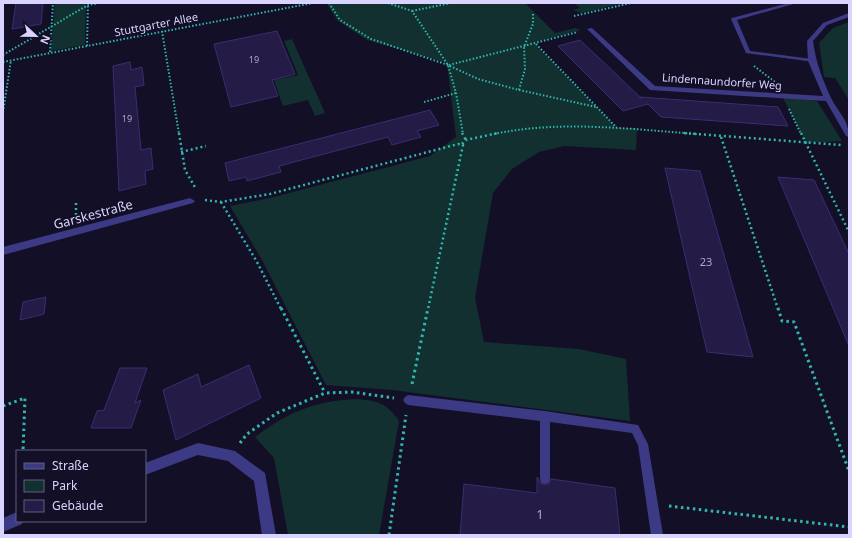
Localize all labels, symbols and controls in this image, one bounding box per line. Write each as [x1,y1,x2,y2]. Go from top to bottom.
street label: Stuttgarter Allee [113,9,199,39]
north arrow [16,16,56,56]
text: N [37,33,54,47]
house number: 19 [249,53,259,66]
street label: Lindennaundorfer Weg [662,69,782,93]
house number: 19 [122,112,132,125]
street label: Garskestraße [51,195,135,233]
house number: 23 [700,254,712,269]
legend [16,450,146,522]
text: Straße [52,457,89,474]
text: Park [52,477,78,494]
text: Gebäude [52,497,103,514]
house number: 1 [536,505,544,523]

